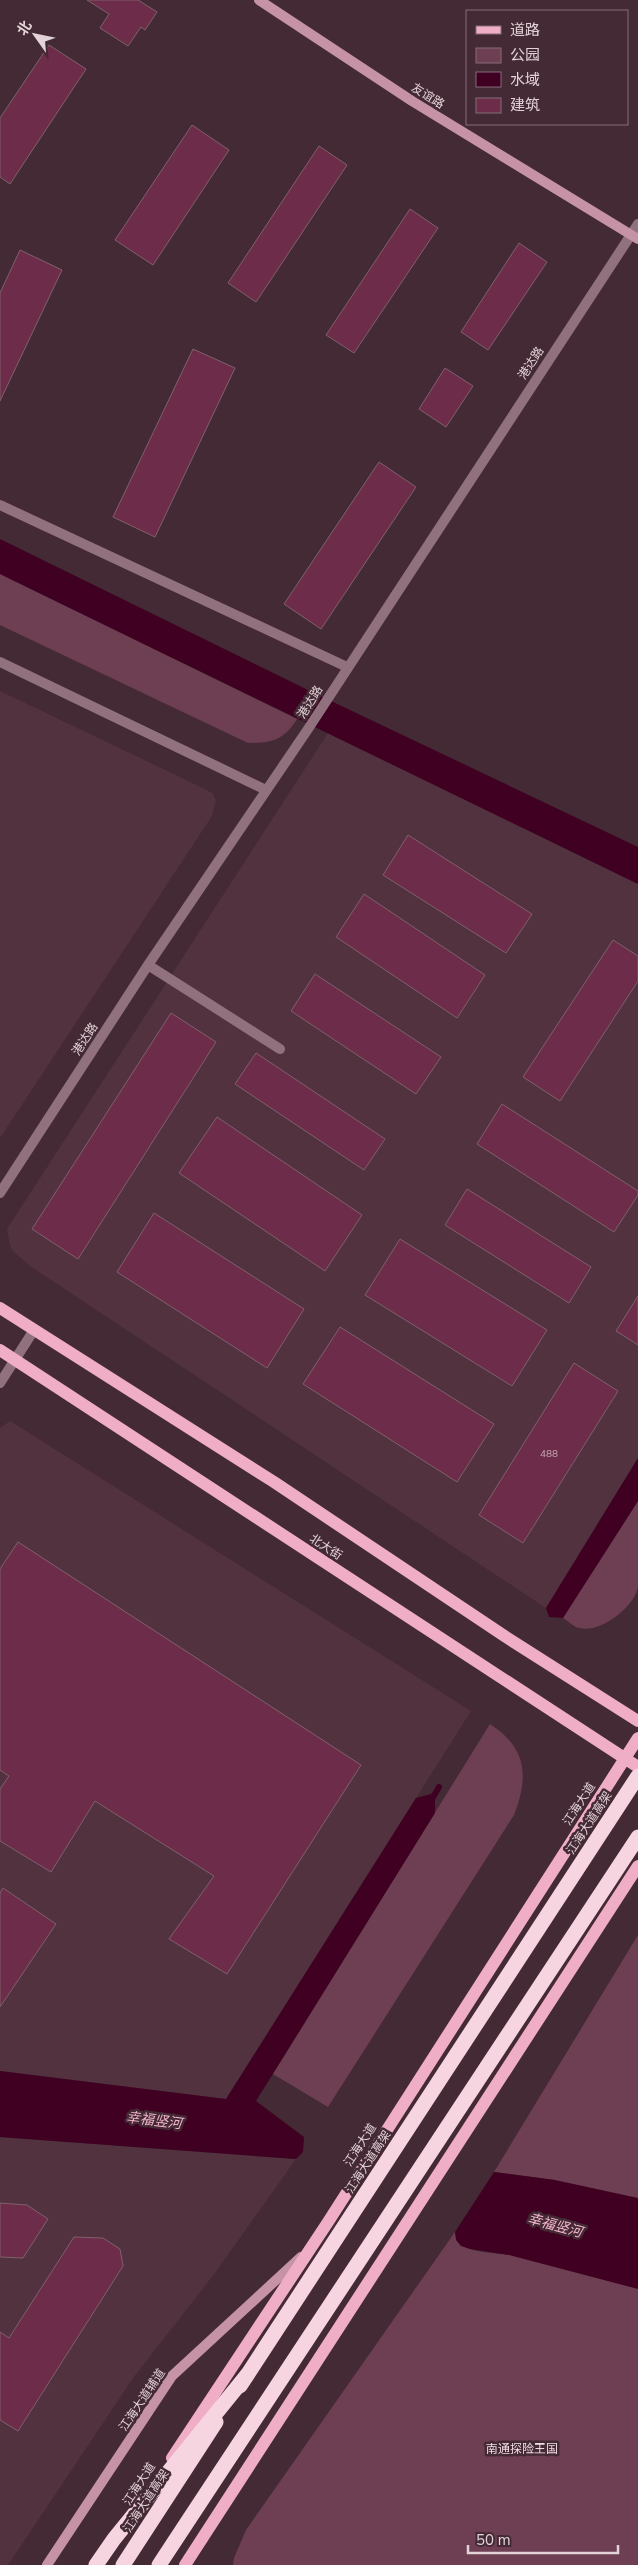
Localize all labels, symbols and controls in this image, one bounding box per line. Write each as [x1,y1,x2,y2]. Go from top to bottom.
north arrow [10,10,60,60]
legend [466,10,628,125]
text: 北 [13,17,36,39]
text: 道路 [510,20,540,40]
text: 公园 [510,45,540,65]
text: 水域 [510,70,540,90]
street label: 友谊路 [408,80,448,112]
text: 建筑 [510,95,540,115]
street label: 港达路 [514,344,548,382]
street label: 港达路 [294,682,326,722]
street label: 港达路 [68,1020,102,1058]
house number: 488 [540,1447,558,1461]
street label: 北大街 [307,1530,345,1564]
street label: 江海大道 [559,1780,599,1828]
street label: 江海大道高架 [563,1788,615,1858]
water label: 幸福竖河 [125,2108,186,2134]
street label: 江海大道 [340,2121,380,2169]
street label: 江海大道高架 [342,2127,394,2197]
water label: 幸福竖河 [525,2209,587,2243]
street label: 江海大道辅道 [115,2366,169,2434]
park label: 南通探险王国 [486,2441,558,2457]
street label: 江海大道 [119,2460,159,2508]
street label: 江海大道高架 [120,2466,172,2536]
scale bar [468,2522,618,2554]
text: 50 m [476,2530,511,2550]

